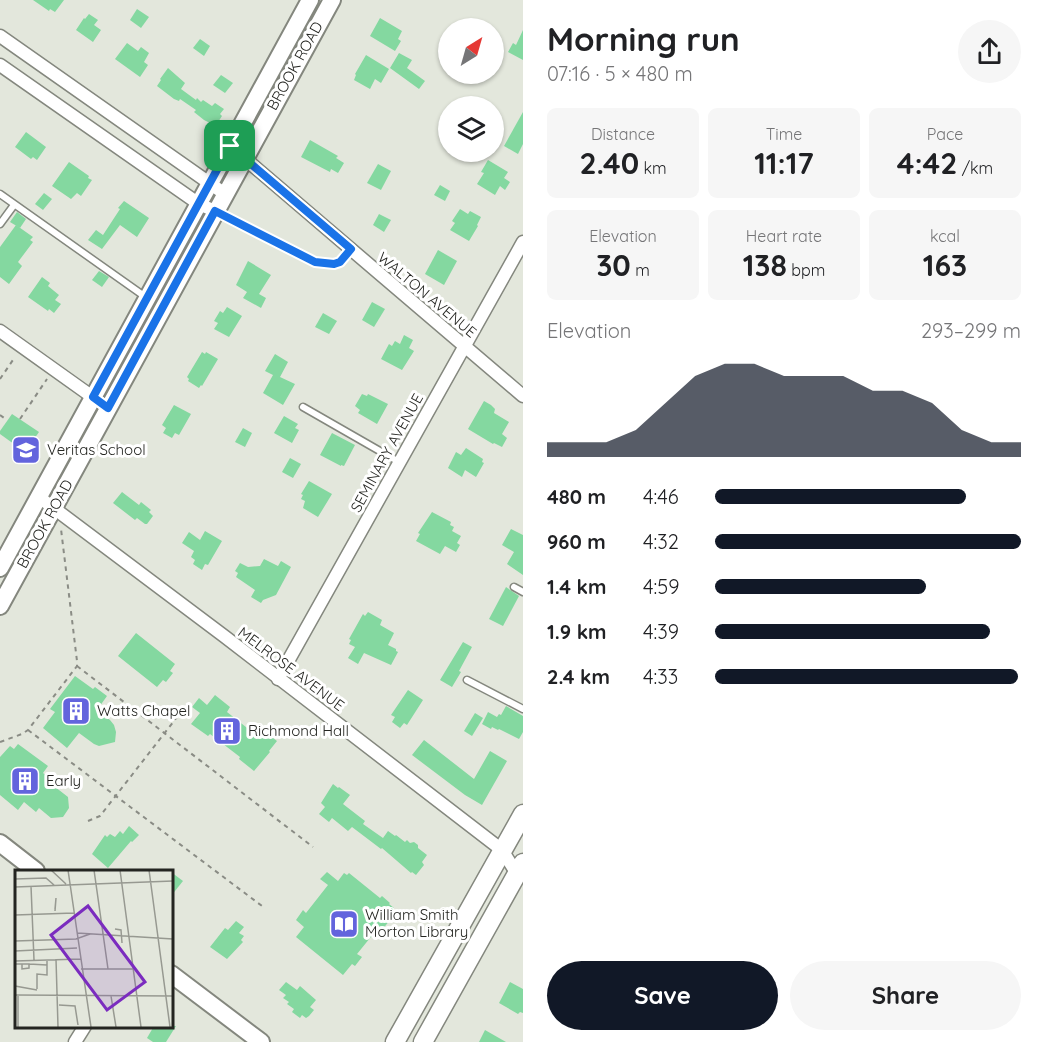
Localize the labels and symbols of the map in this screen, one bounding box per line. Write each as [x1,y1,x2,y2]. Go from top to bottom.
street label: BROOK ROAD [262,18,327,114]
north arrow [438,18,504,84]
pin [204,120,255,171]
street label: WALTON AVENUE [374,248,481,341]
street label: SEMINARY AVENUE [346,390,427,515]
school or university icon: Veritas School [10,434,42,466]
place label: Veritas School [47,440,146,459]
street label: BROOK ROAD [12,476,77,572]
street label: MELROSE AVENUE [234,622,348,715]
building icon: Watts Chapel [60,695,92,727]
place label: Watts Chapel [97,701,190,720]
building icon: Richmond Hall [211,715,243,747]
place label: Richmond Hall [248,721,349,740]
building icon: Early [9,765,41,797]
place label: Early [46,771,81,790]
inset map [15,870,172,1027]
place label: William Smith Morton Library [365,905,468,941]
library icon: William Smith Morton Library [328,908,360,940]

